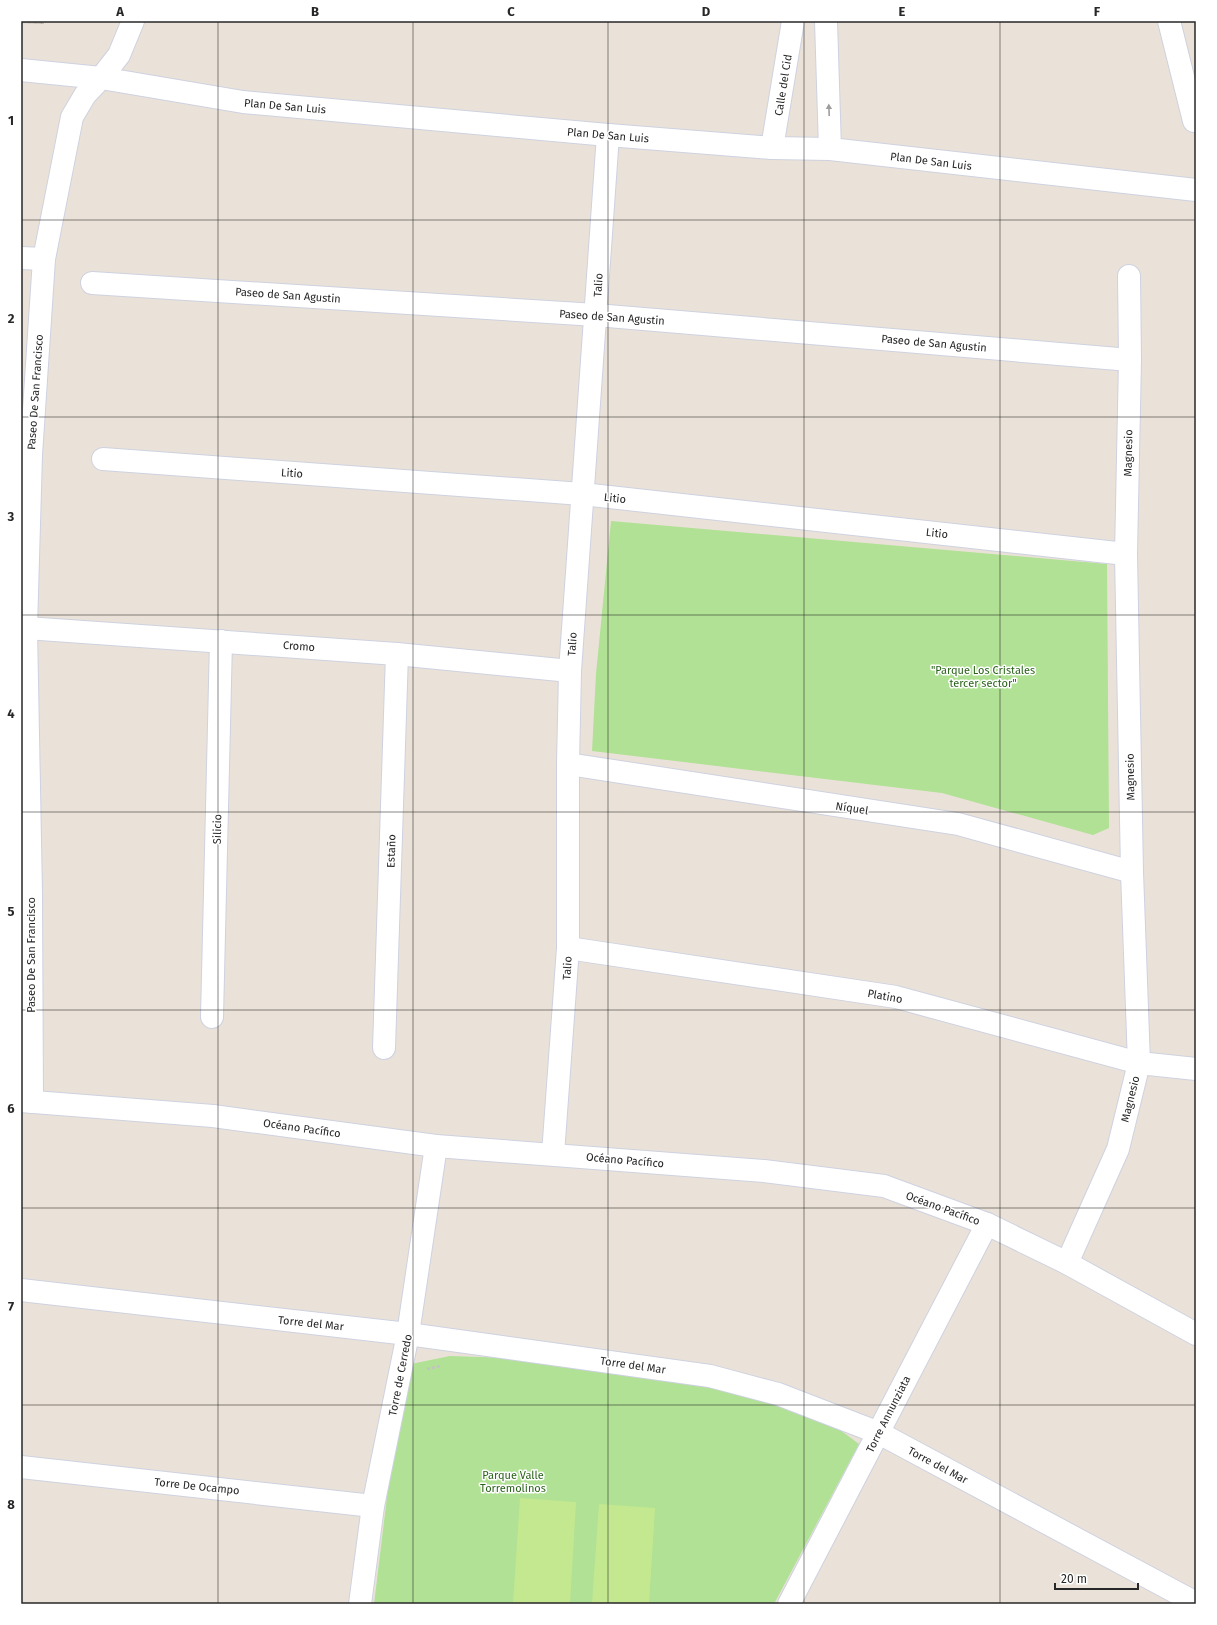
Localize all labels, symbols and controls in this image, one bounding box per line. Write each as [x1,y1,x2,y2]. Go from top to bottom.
text: A [115,4,124,19]
text: B [311,4,319,19]
text: C [507,4,515,19]
text: D [702,4,711,19]
text: E [899,4,906,19]
text: F [1094,4,1101,19]
street label: Calle del Cid [772,54,795,117]
street label: Plan De San Luis [243,96,326,117]
one-way arrow [826,103,832,116]
text: 1 [8,113,14,128]
street label: Plan De San Luis [566,125,649,146]
street label: Plan De San Luis [889,150,972,173]
street label: Talio [591,273,606,297]
street label: Paseo de San Agustin [235,285,341,306]
street label: Paseo de San Agustin [559,307,665,328]
text: 2 [8,311,15,326]
street label: Paseo de San Agustin [881,332,987,355]
street label: Paseo De San Francisco [25,334,46,450]
street label: Magnesio [1122,429,1135,477]
street label: Litio [280,466,303,481]
street label: Litio [603,491,627,506]
text: 3 [7,509,15,524]
street label: Litio [925,526,949,541]
street label: Talio [565,632,580,656]
street label: Cromo [282,639,315,654]
park label: "Parque Los Cristales tercer sector" [931,664,1035,690]
text: 4 [7,706,15,721]
street label: Magnesio [1124,753,1137,801]
street label: Níquel [835,799,869,817]
street label: Silicio [211,814,224,844]
street label: Estaño [384,834,399,868]
street label: Paseo De San Francisco [25,897,38,1013]
text: 5 [8,904,15,919]
street label: Talio [560,956,575,980]
street label: Platino [866,987,903,1006]
street label: Magnesio [1118,1075,1143,1124]
text: 6 [7,1101,15,1116]
street label: Océano Pacífico [262,1117,342,1140]
street label: Océano Pacífico [585,1151,664,1170]
street label: Océano Pacífico [904,1189,982,1228]
text: 7 [8,1299,14,1314]
street label: Torre del Mar [277,1314,345,1333]
street label: Torre de Cerredo [386,1333,415,1417]
street label: Torre del Mar [599,1354,667,1377]
street label: Torre Annunziata [863,1374,913,1455]
street label: Torre del Mar [906,1444,971,1487]
park label: Parque Valle Torremolinos [480,1469,546,1495]
street label: Torre De Ocampo [154,1476,240,1497]
text: 8 [7,1497,15,1512]
scale bar [1055,1565,1138,1591]
text: 20 m [1061,1572,1087,1586]

